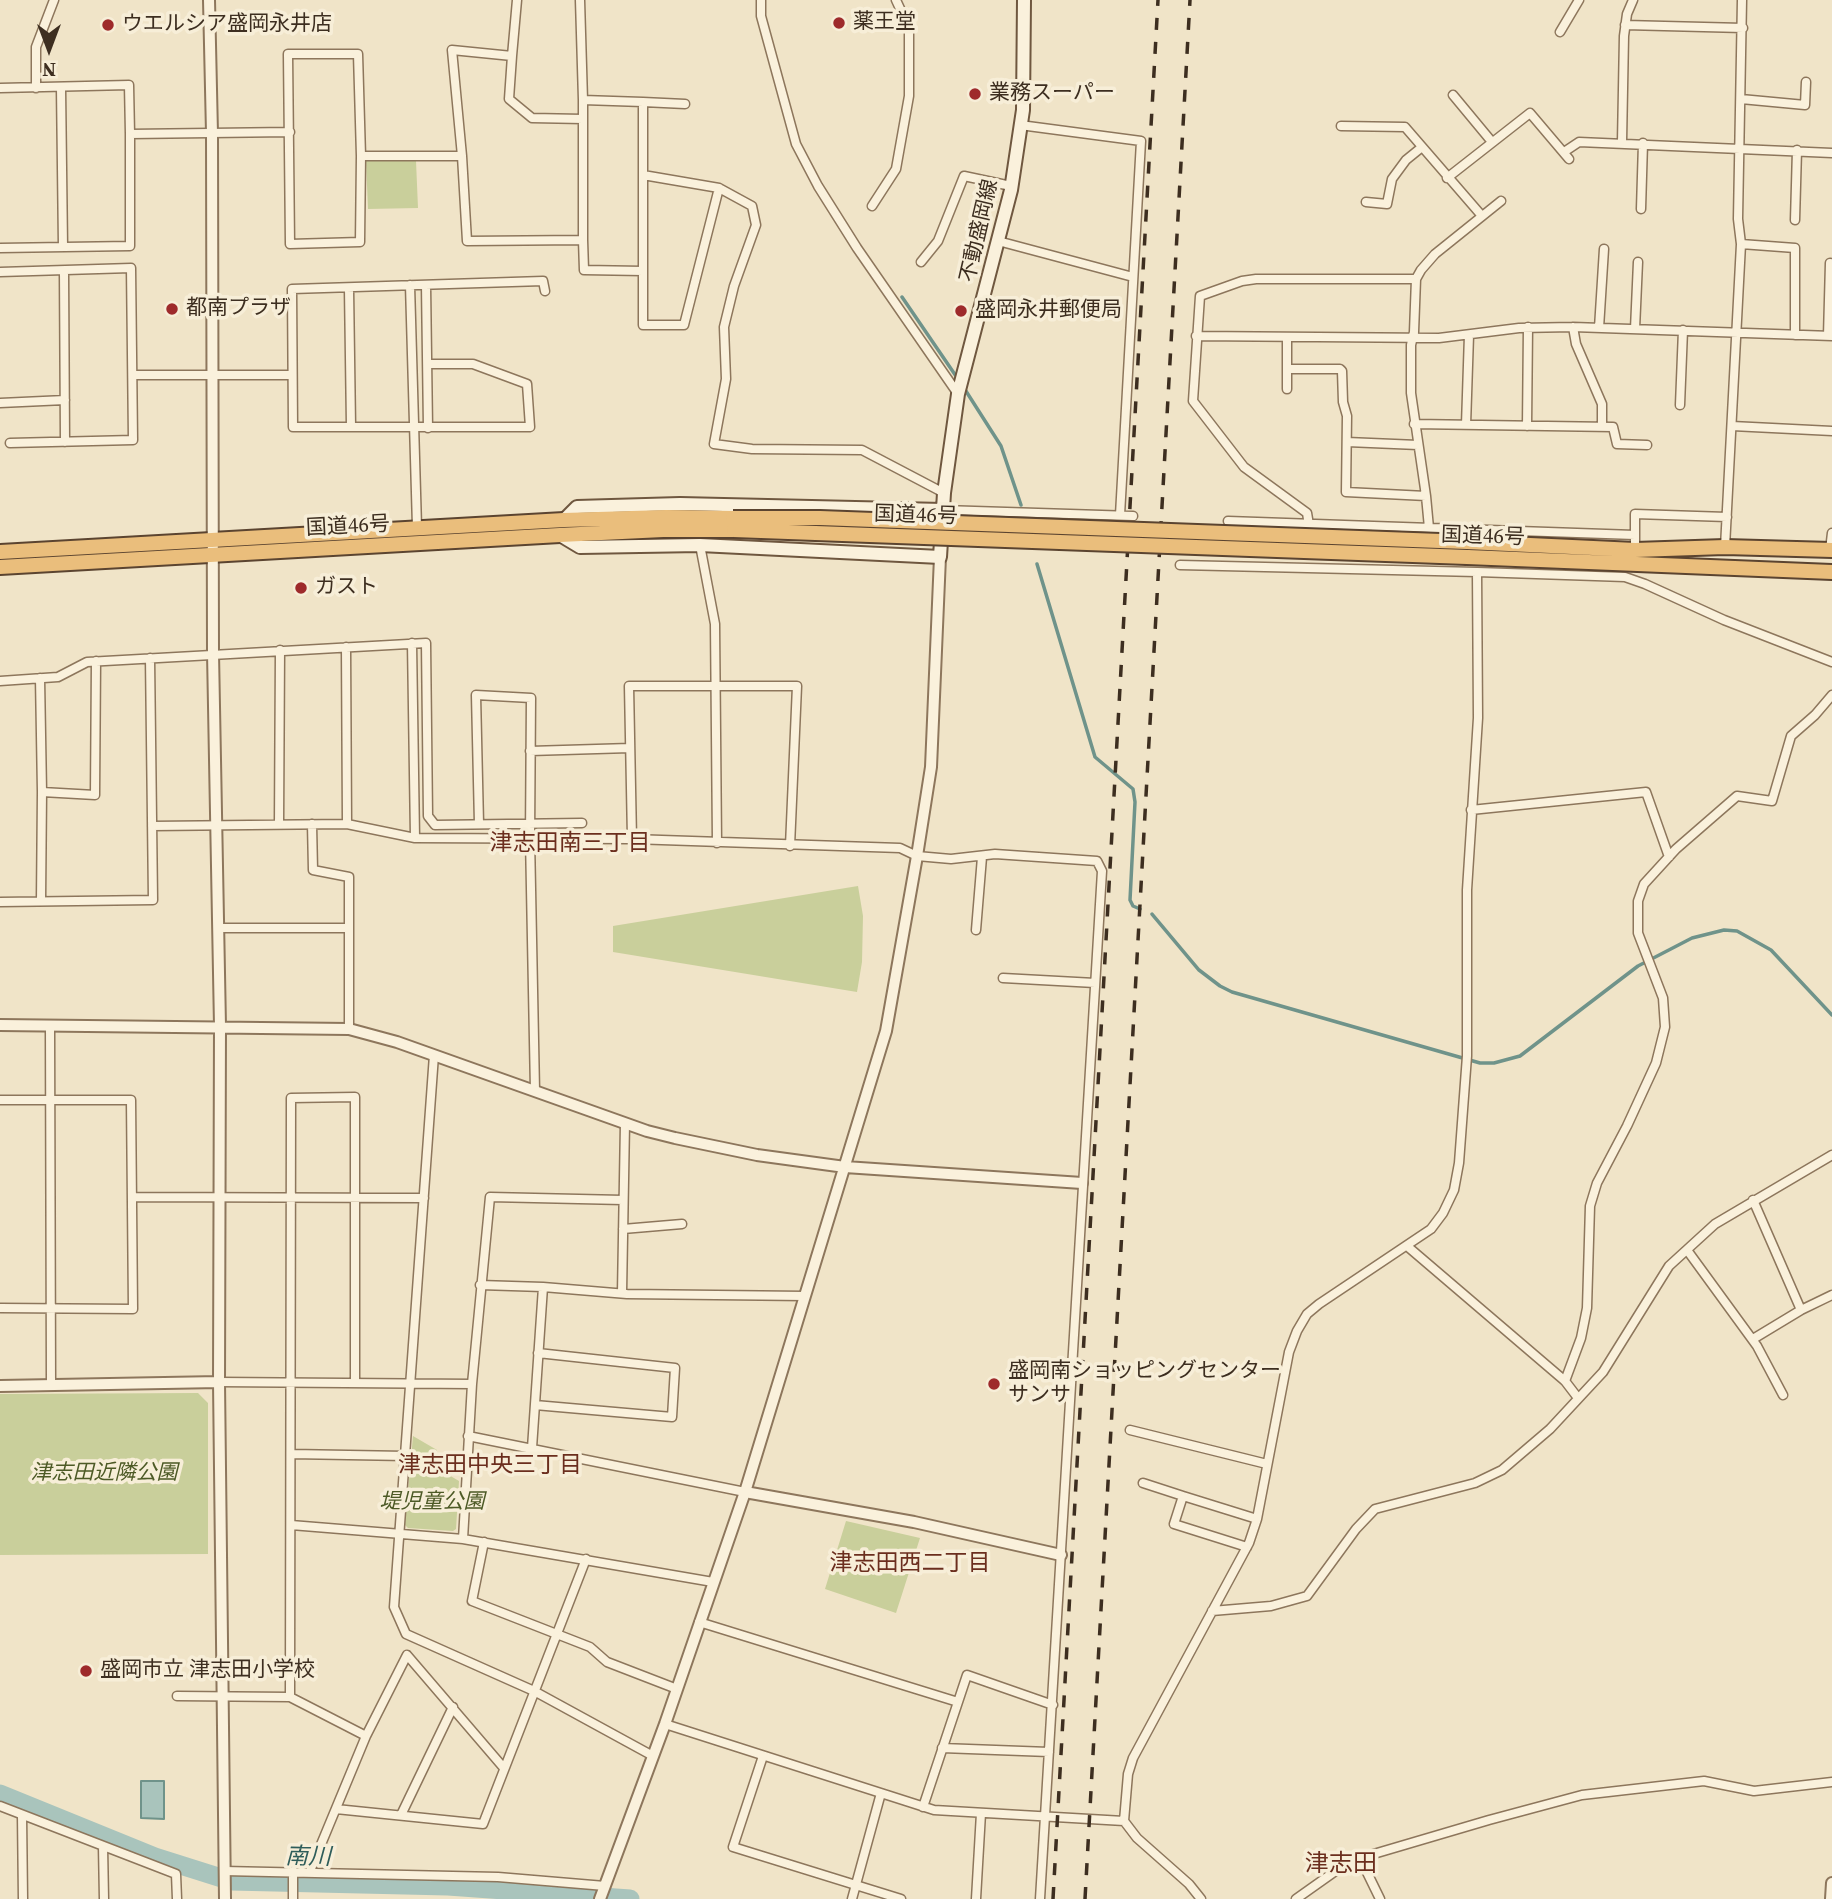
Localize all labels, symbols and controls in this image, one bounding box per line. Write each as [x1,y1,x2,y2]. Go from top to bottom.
place label: 薬王堂 [853,10,916,36]
place label: ウエルシア盛岡永井店 [122,12,332,38]
north arrow [14,14,84,84]
marker: 薬王堂 [831,15,847,31]
marker: ウエルシア盛岡永井店 [100,17,116,33]
text: N [42,57,56,83]
place label: 業務スーパー [989,81,1115,107]
marker: 業務スーパー [967,86,983,102]
street label: 不動盛岡線 [956,177,1004,285]
place label: 都南プラザ [186,296,291,322]
place label: 盛岡永井郵便局 [975,298,1122,324]
marker: 都南プラザ [164,301,180,317]
marker: 盛岡永井郵便局 [953,303,969,319]
street label: 国道46号 [874,502,958,530]
street label: 国道46号 [305,512,391,542]
street label: 国道46号 [1441,523,1525,551]
place label: ガスト [315,575,378,601]
marker: ガスト [293,580,309,596]
district label: 津志田南三丁目 [490,830,650,858]
place label: 盛岡南ショッピングセンター サンサ [1008,1359,1281,1409]
marker: 盛岡南ショッピングセンター サンサ [986,1376,1002,1392]
district label: 津志田中央三丁目 [398,1452,582,1480]
park label: 津志田近隣公園 [31,1461,177,1487]
park label: 堤児童公園 [380,1490,484,1516]
district label: 津志田西二丁目 [830,1550,990,1578]
place label: 盛岡市立 津志田小学校 [100,1658,315,1684]
marker: 盛岡市立 津志田小学校 [78,1663,94,1679]
water label: 南川 [285,1844,331,1872]
district label: 津志田 [1305,1851,1377,1879]

